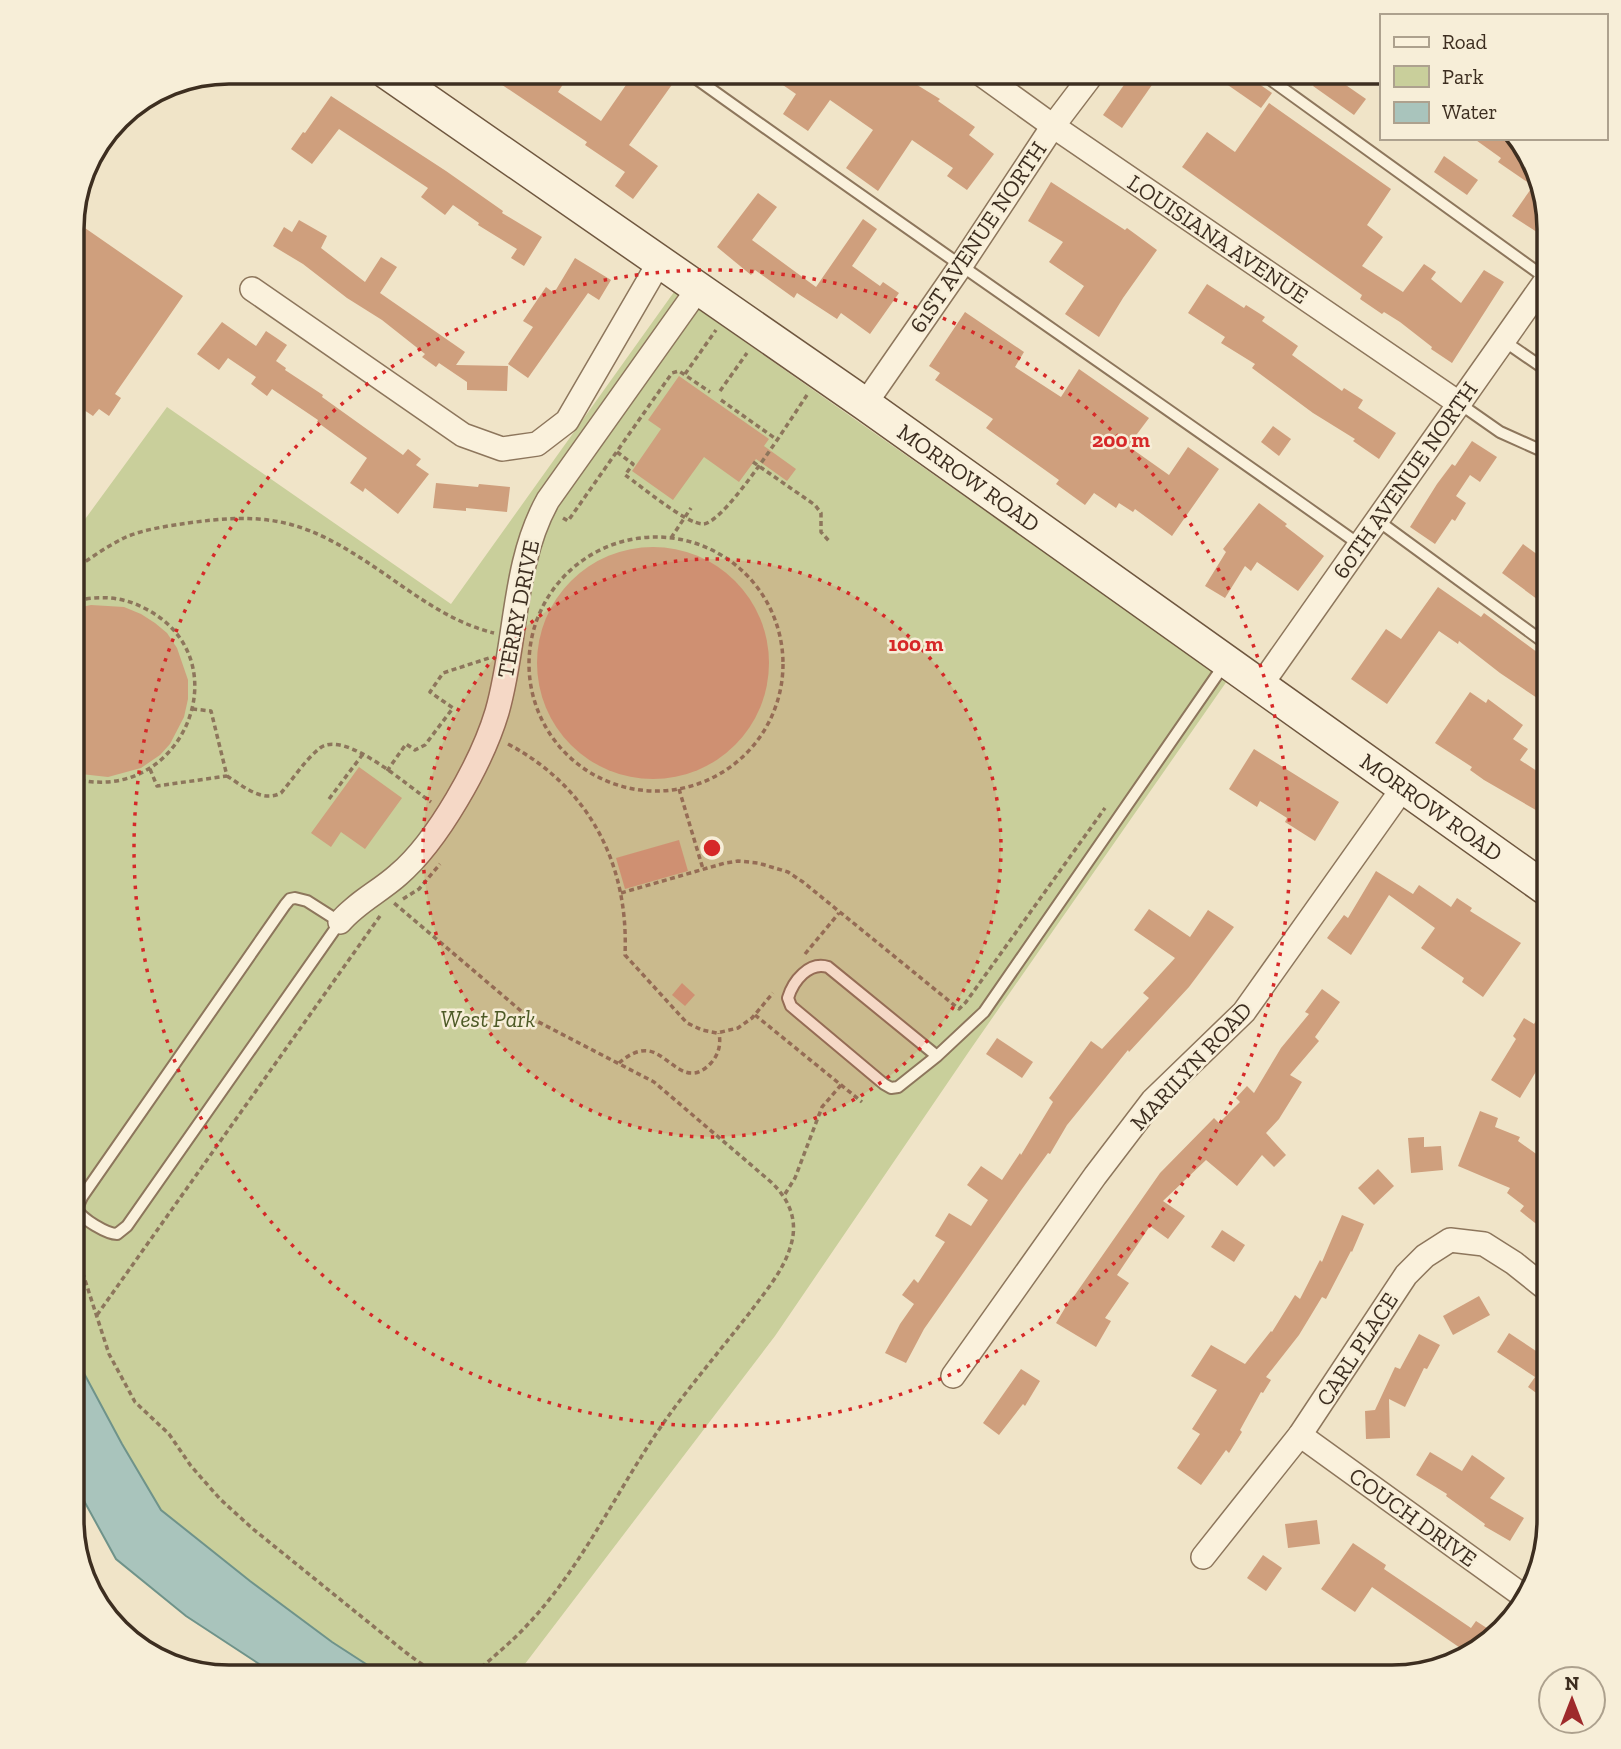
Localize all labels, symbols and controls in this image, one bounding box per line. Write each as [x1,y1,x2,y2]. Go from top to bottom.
legend [1380,14,1607,140]
text: Road [1442,29,1488,54]
text: Park [1442,64,1484,89]
text: Water [1442,99,1497,124]
street label: 61ST AVENUE NORTH [904,136,1052,338]
street label: LOUISIANA AVENUE [1122,168,1314,310]
street label: 60TH AVENUE NORTH [1326,376,1484,584]
street label: MORROW ROAD [892,418,1045,538]
text: 200 m [1092,427,1150,452]
street label: TERRY DRIVE [491,538,545,680]
text: 100 m [889,631,944,656]
street label: MORROW ROAD [1355,747,1508,867]
centre of rings [700,836,724,860]
street label: MARILYN ROAD [1124,996,1258,1136]
park label: West Park [441,1005,535,1033]
street label: CARL PLACE [1310,1287,1404,1411]
street label: COUCH DRIVE [1344,1461,1482,1573]
north arrow [1537,1665,1607,1735]
text: N [1565,1672,1579,1695]

